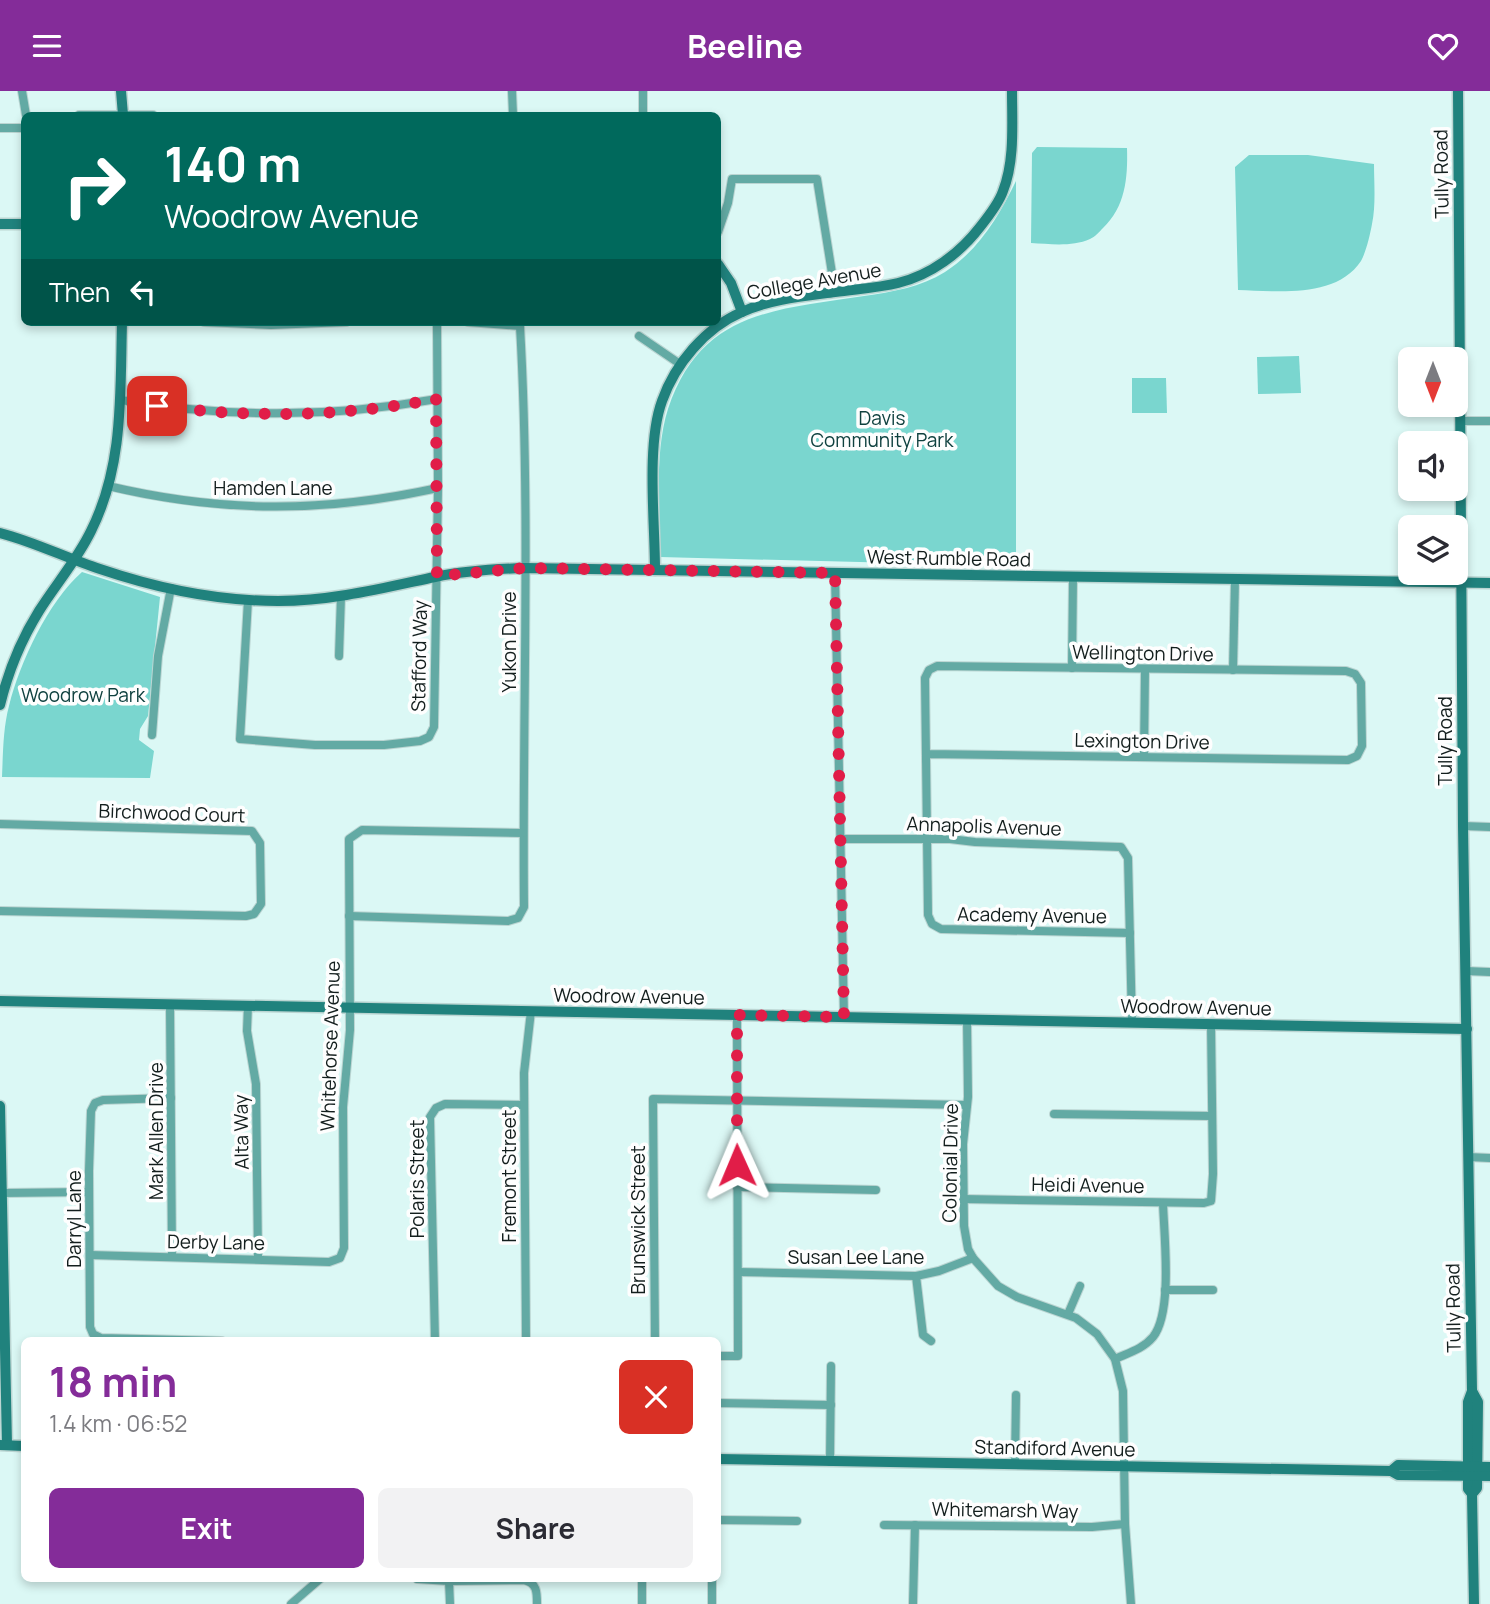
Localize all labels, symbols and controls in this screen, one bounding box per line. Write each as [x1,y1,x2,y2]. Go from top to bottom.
text: Beeline [687,24,803,68]
icon: menu [28,27,66,65]
icon: heart [1424,27,1462,65]
street label: Tully Road [1427,129,1455,219]
text: 140 m [164,130,301,197]
icon: right [49,140,140,231]
text: Woodrow Avenue [164,194,419,238]
street label: College Avenue [745,256,883,306]
icon: left [124,273,162,311]
text: Then [49,274,110,310]
north arrow [1398,347,1468,417]
map controls [1398,347,1468,585]
pin [127,376,187,436]
icon: arrive [138,387,176,425]
park label: Davis Community Park [810,405,954,453]
button: sound [1398,431,1468,501]
street label: Hamden Lane [213,475,333,501]
button: layers [1398,515,1468,585]
street label: West Rumble Road [867,544,1031,572]
street label: Yukon Drive [496,591,522,693]
street label: Stafford Way [405,600,433,712]
street label: Wellington Drive [1072,639,1214,667]
park label: Woodrow Park [21,682,146,708]
street label: Tully Road [1432,696,1458,786]
street label: Lexington Drive [1074,727,1210,755]
street label: Birchwood Court [98,797,246,829]
street label: Annapolis Avenue [906,810,1062,842]
street label: Academy Avenue [957,901,1107,929]
street label: Whitehorse Avenue [314,960,346,1132]
street label: Woodrow Avenue [553,982,705,1010]
street label: Woodrow Avenue [1120,993,1272,1021]
street label: Mark Allen Drive [143,1062,169,1200]
street label: Alta Way [227,1094,255,1170]
street label: Colonial Drive [936,1103,964,1223]
street label: Fremont Street [496,1110,522,1242]
street label: Polaris Street [404,1120,430,1238]
position arrow [700,1128,774,1202]
street label: Brunswick Street [625,1145,651,1295]
street label: Darryl Lane [61,1170,87,1268]
street label: Heidi Avenue [1031,1171,1145,1199]
street label: Derby Lane [167,1228,265,1256]
street label: Susan Lee Lane [788,1244,924,1270]
street label: Tully Road [1439,1263,1467,1353]
text: 18 min [49,1352,177,1410]
button: close [619,1360,693,1434]
text: 1.4 km · 06:52 [49,1407,187,1439]
street label: Standiford Avenue [974,1434,1136,1462]
button: Exit [49,1488,364,1568]
button: Share [378,1488,693,1568]
street label: Whitemarsh Way [931,1496,1079,1524]

